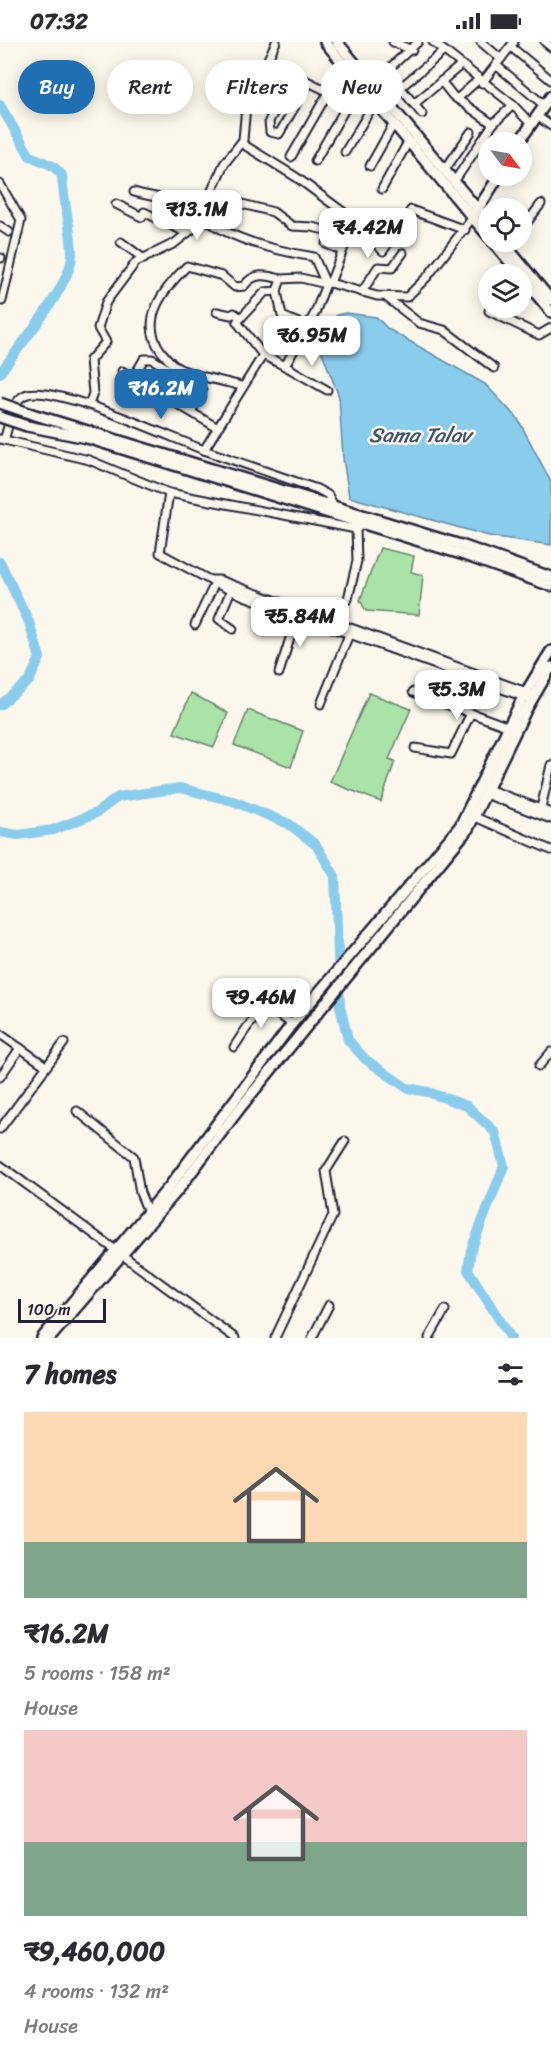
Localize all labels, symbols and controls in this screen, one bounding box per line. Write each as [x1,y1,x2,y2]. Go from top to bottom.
text: 07:32 [30,2,88,41]
chip: Buy [18,60,95,114]
chip: Rent [107,60,193,114]
chip: Filters [205,60,309,114]
chip: New [321,60,403,114]
north arrow [478,132,532,186]
map controls [478,132,532,318]
pin: ₹13.1M [148,190,246,241]
text: ₹13.1M [166,192,228,227]
button: locate [478,198,532,252]
pin: ₹4.42M [319,208,417,259]
text: ₹4.42M [333,210,403,245]
button: layers [478,264,532,318]
pin: ₹6.95M [263,316,361,367]
text: ₹6.95M [277,318,347,353]
pin: ₹16.2M [112,369,210,420]
text: ₹16.2M [128,371,194,406]
water label: Sama Talav [369,416,474,454]
pin: ₹5.84M [251,597,349,648]
text: ₹5.84M [265,599,335,634]
pin: ₹5.3M [415,670,499,721]
text: ₹5.3M [429,672,485,707]
pin: ₹9.46M [212,978,310,1029]
text: ₹9.46M [226,980,296,1015]
text: 100 m [27,1295,71,1324]
scale bar [18,1296,106,1324]
text: 7 homes [24,1351,116,1397]
icon: filters [494,1358,527,1391]
icon: home [222,1451,330,1559]
text: ₹16.2M [24,1610,109,1656]
text: 5 rooms · 158 m² [24,1656,171,1691]
text: House [24,1691,78,1726]
icon: home [222,1769,330,1877]
text: ₹9,460,000 [24,1928,165,1974]
text: 4 rooms · 132 m² [24,1974,169,2009]
text: House [24,2009,78,2044]

